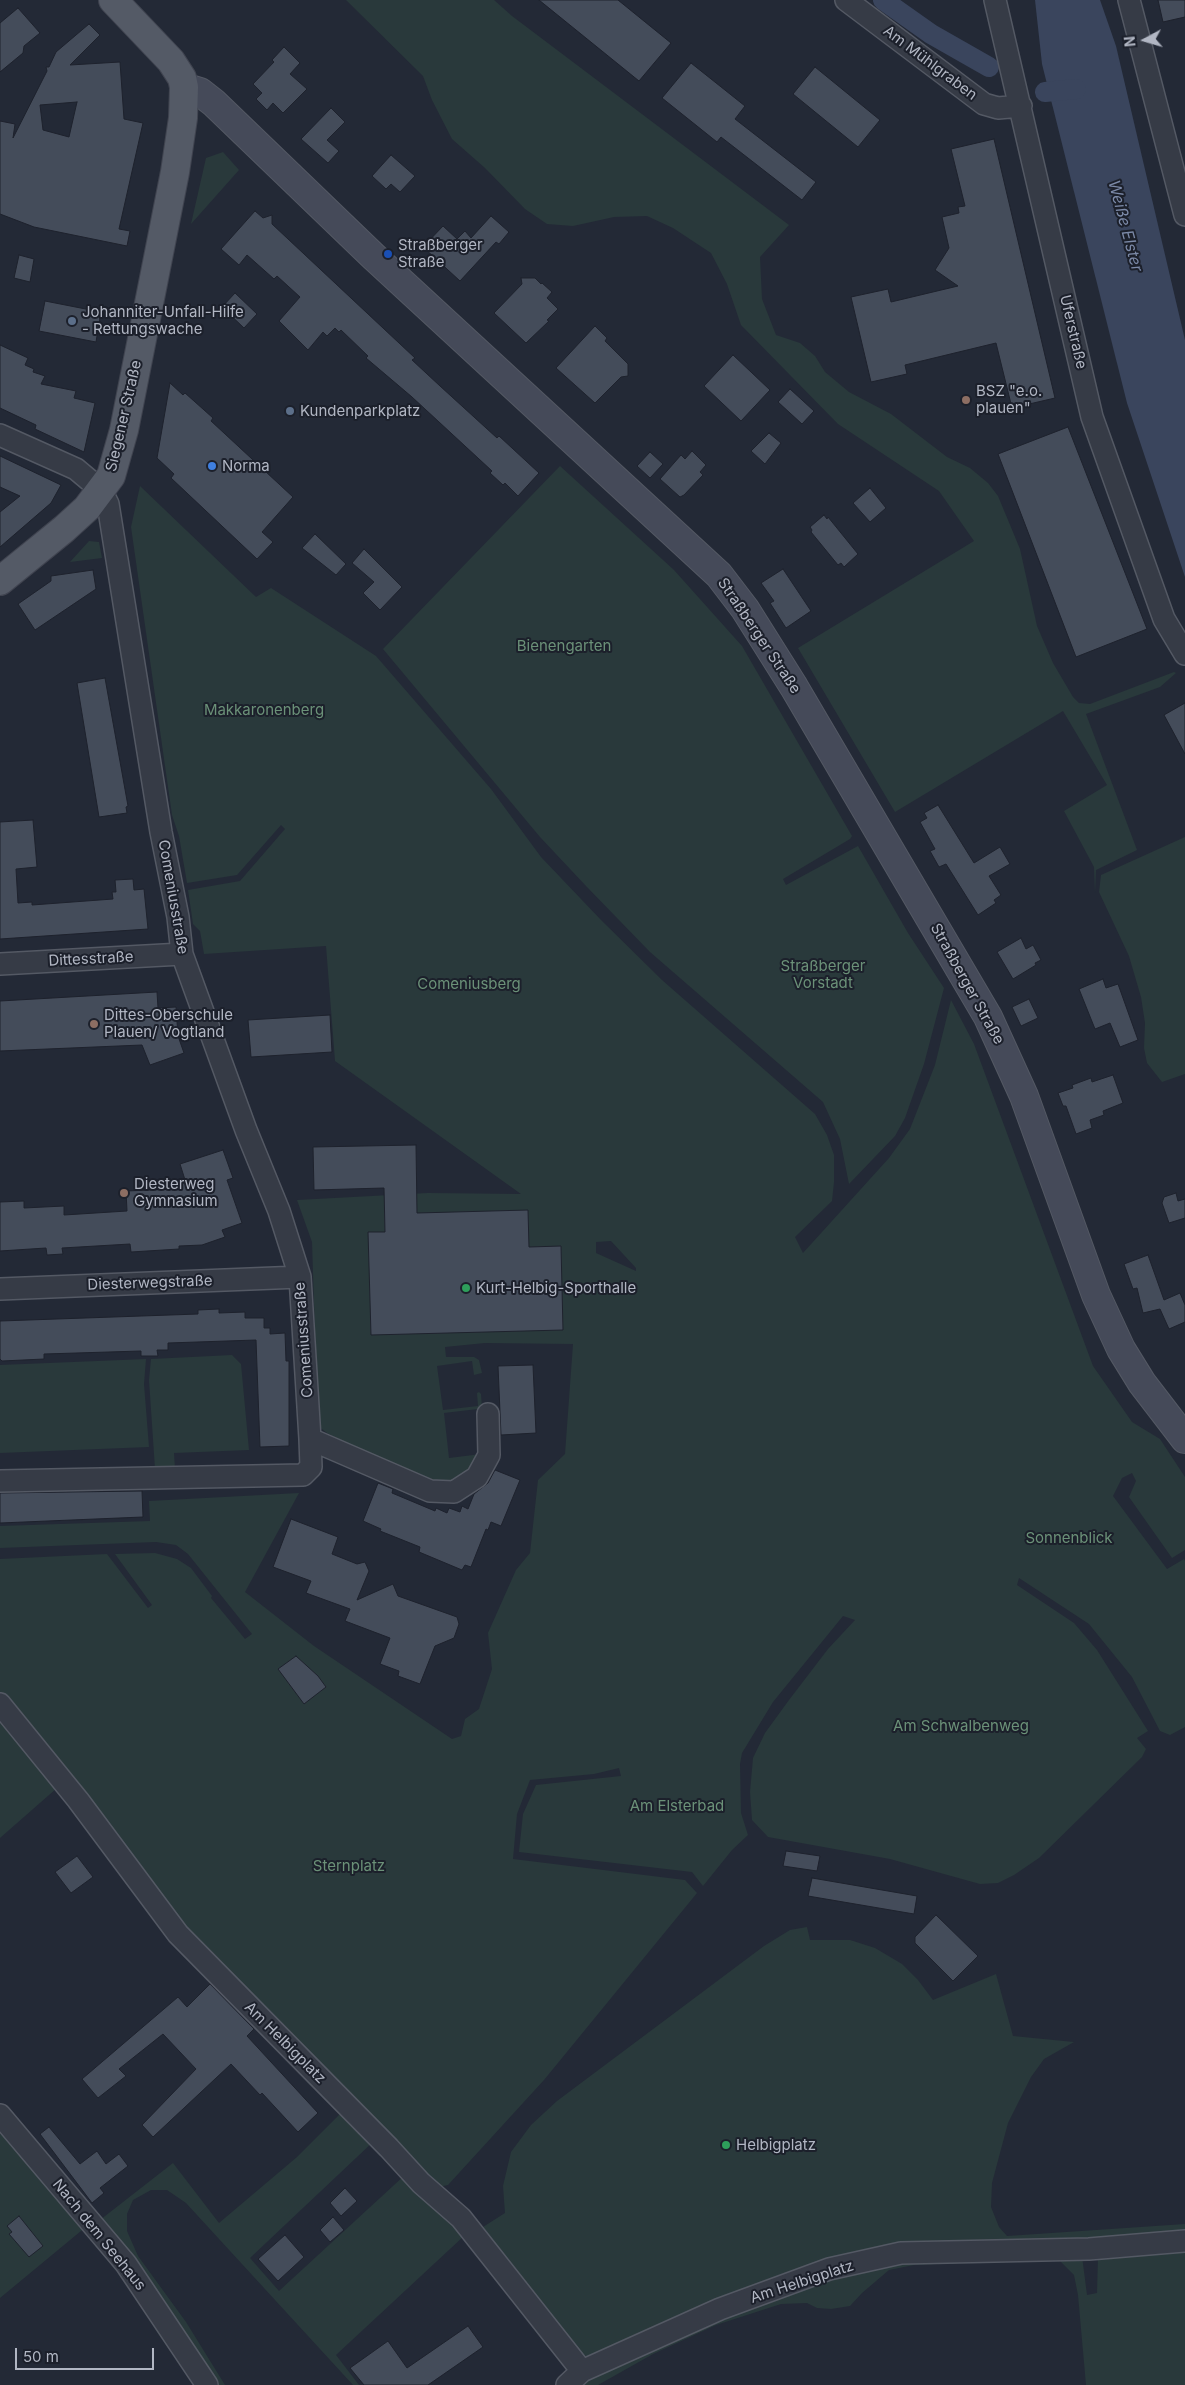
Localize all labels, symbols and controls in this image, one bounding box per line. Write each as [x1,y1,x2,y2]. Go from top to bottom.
north arrow [1120,15,1170,65]
street label: Am Mühlgraben [880,22,980,104]
text: N [1121,35,1139,48]
water label: Weiße Elster [1104,178,1146,274]
place label: Straßberger Straße [398,236,483,271]
marker: Straßberger Straße [382,248,394,260]
street label: Uferstraße [1056,293,1090,371]
place label: Johanniter-Unfall-Hilfe - Rettungswache [82,303,244,338]
marker: Johanniter-Unfall-Hilfe - Rettungswache [66,315,78,327]
street label: Siegener Straße [102,358,146,474]
place label: BSZ "e.o. plauen" [976,382,1042,417]
marker: BSZ "e.o. plauen" [960,394,972,406]
place label: Kundenparkplatz [300,402,420,420]
marker: Kundenparkplatz [284,405,296,417]
place label: Norma [222,457,270,475]
marker: Norma [206,460,218,472]
street label: Straßberger Straße [714,575,804,697]
park label: Bienengarten [517,637,611,655]
park label: Makkaronenberg [204,701,324,719]
street label: Comeniusstraße [154,838,192,956]
street label: Straßberger Straße [926,920,1008,1048]
street label: Dittesstraße [48,948,134,970]
park label: Straßberger Vorstadt [781,957,865,992]
park label: Comeniusberg [417,975,521,993]
place label: Dittes-Oberschule Plauen/ Vogtland [104,1006,233,1041]
marker: Dittes-Oberschule Plauen/ Vogtland [88,1018,100,1030]
place label: Diesterweg Gymnasium [134,1175,218,1210]
marker: Diesterweg Gymnasium [118,1187,130,1199]
street label: Diesterwegstraße [87,1272,213,1294]
place label: Kurt-Helbig-Sporthalle [476,1279,636,1297]
street label: Comeniusstraße [291,1282,317,1398]
marker: Kurt-Helbig-Sporthalle [460,1282,472,1294]
park label: Sonnenblick [1025,1529,1113,1547]
park label: Am Schwalbenweg [893,1717,1029,1735]
park label: Am Elsterbad [630,1797,724,1815]
park label: Sternplatz [313,1857,385,1875]
street label: Am Helbigplatz [241,1999,329,2087]
place label: Helbigplatz [736,2136,816,2154]
marker: Helbigplatz [720,2139,732,2151]
street label: Nach dem Seehaus [49,2176,149,2294]
street label: Am Helbigplatz [748,2257,856,2307]
scale bar [18,2338,156,2370]
text: 50 m [23,2347,59,2366]

